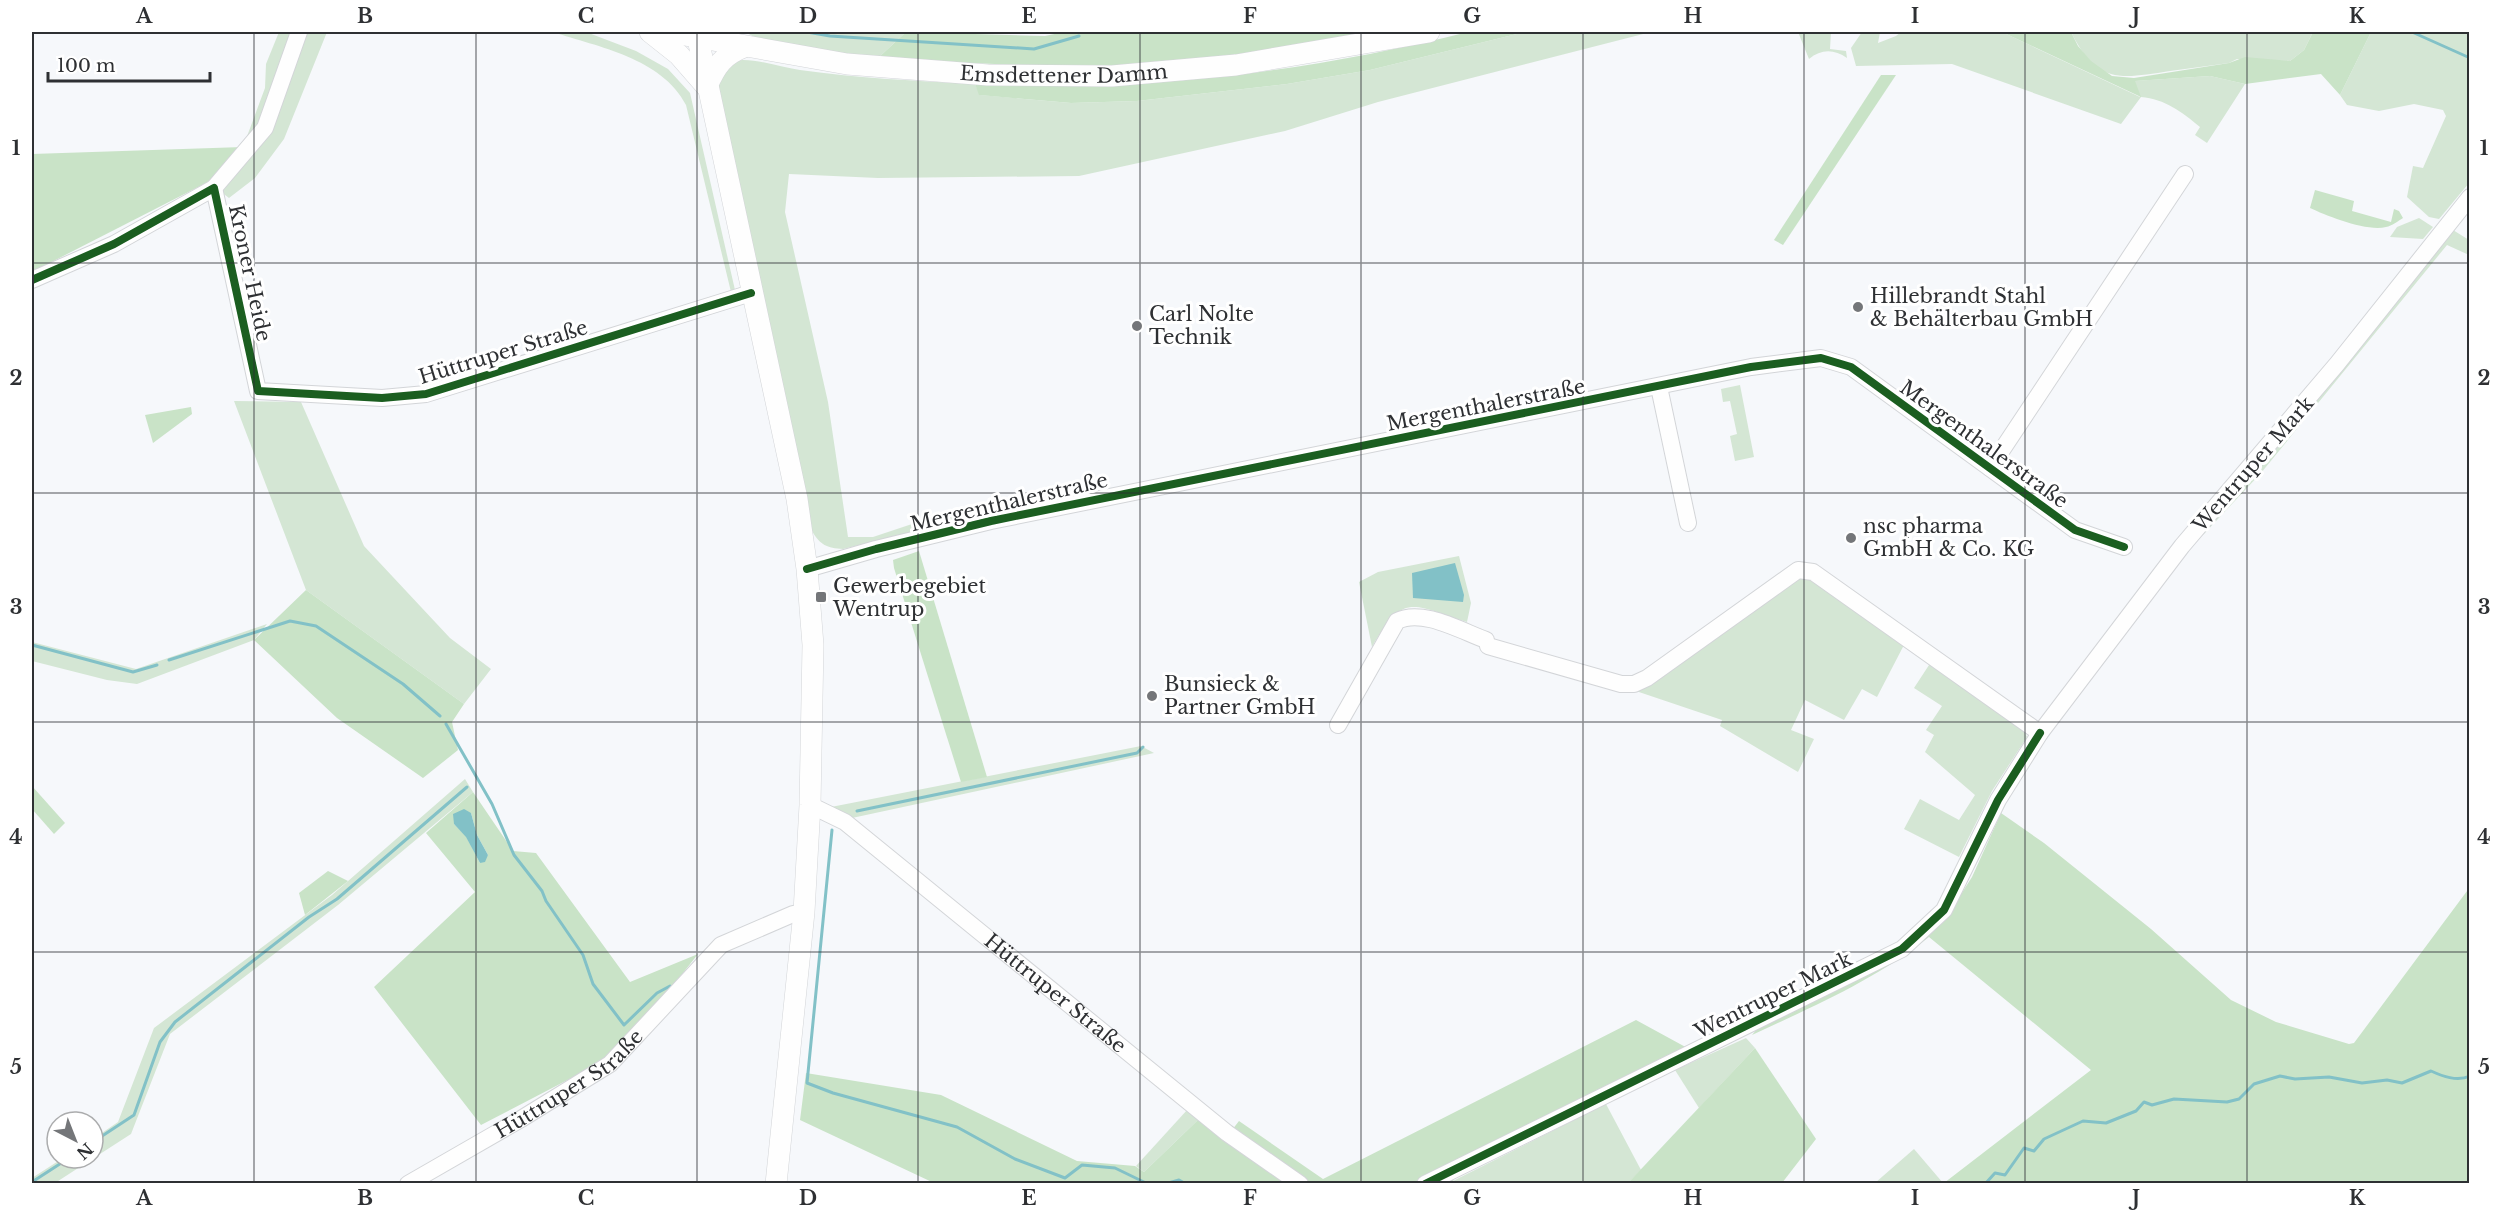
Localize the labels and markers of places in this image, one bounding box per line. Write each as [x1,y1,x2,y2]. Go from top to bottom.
place label: Hillebrandt Stahl & Behälterbau GmbH [1870,284,2093,331]
marker: Hillebrandt Stahl & Behälterbau GmbH [1851,300,1865,314]
place label: Carl Nolte Technik [1149,302,1254,349]
marker: Carl Nolte Technik [1130,319,1144,333]
place label: nsc pharma GmbH & Co. KG [1863,514,2034,561]
marker: nsc pharma GmbH & Co. KG [1844,531,1858,545]
place label: Gewerbegebiet Wentrup [832,574,987,621]
marker: Gewerbegebiet Wentrup [814,590,828,604]
place label: Bunsieck & Partner GmbH [1164,672,1316,719]
marker: Bunsieck & Partner GmbH [1145,689,1159,703]

